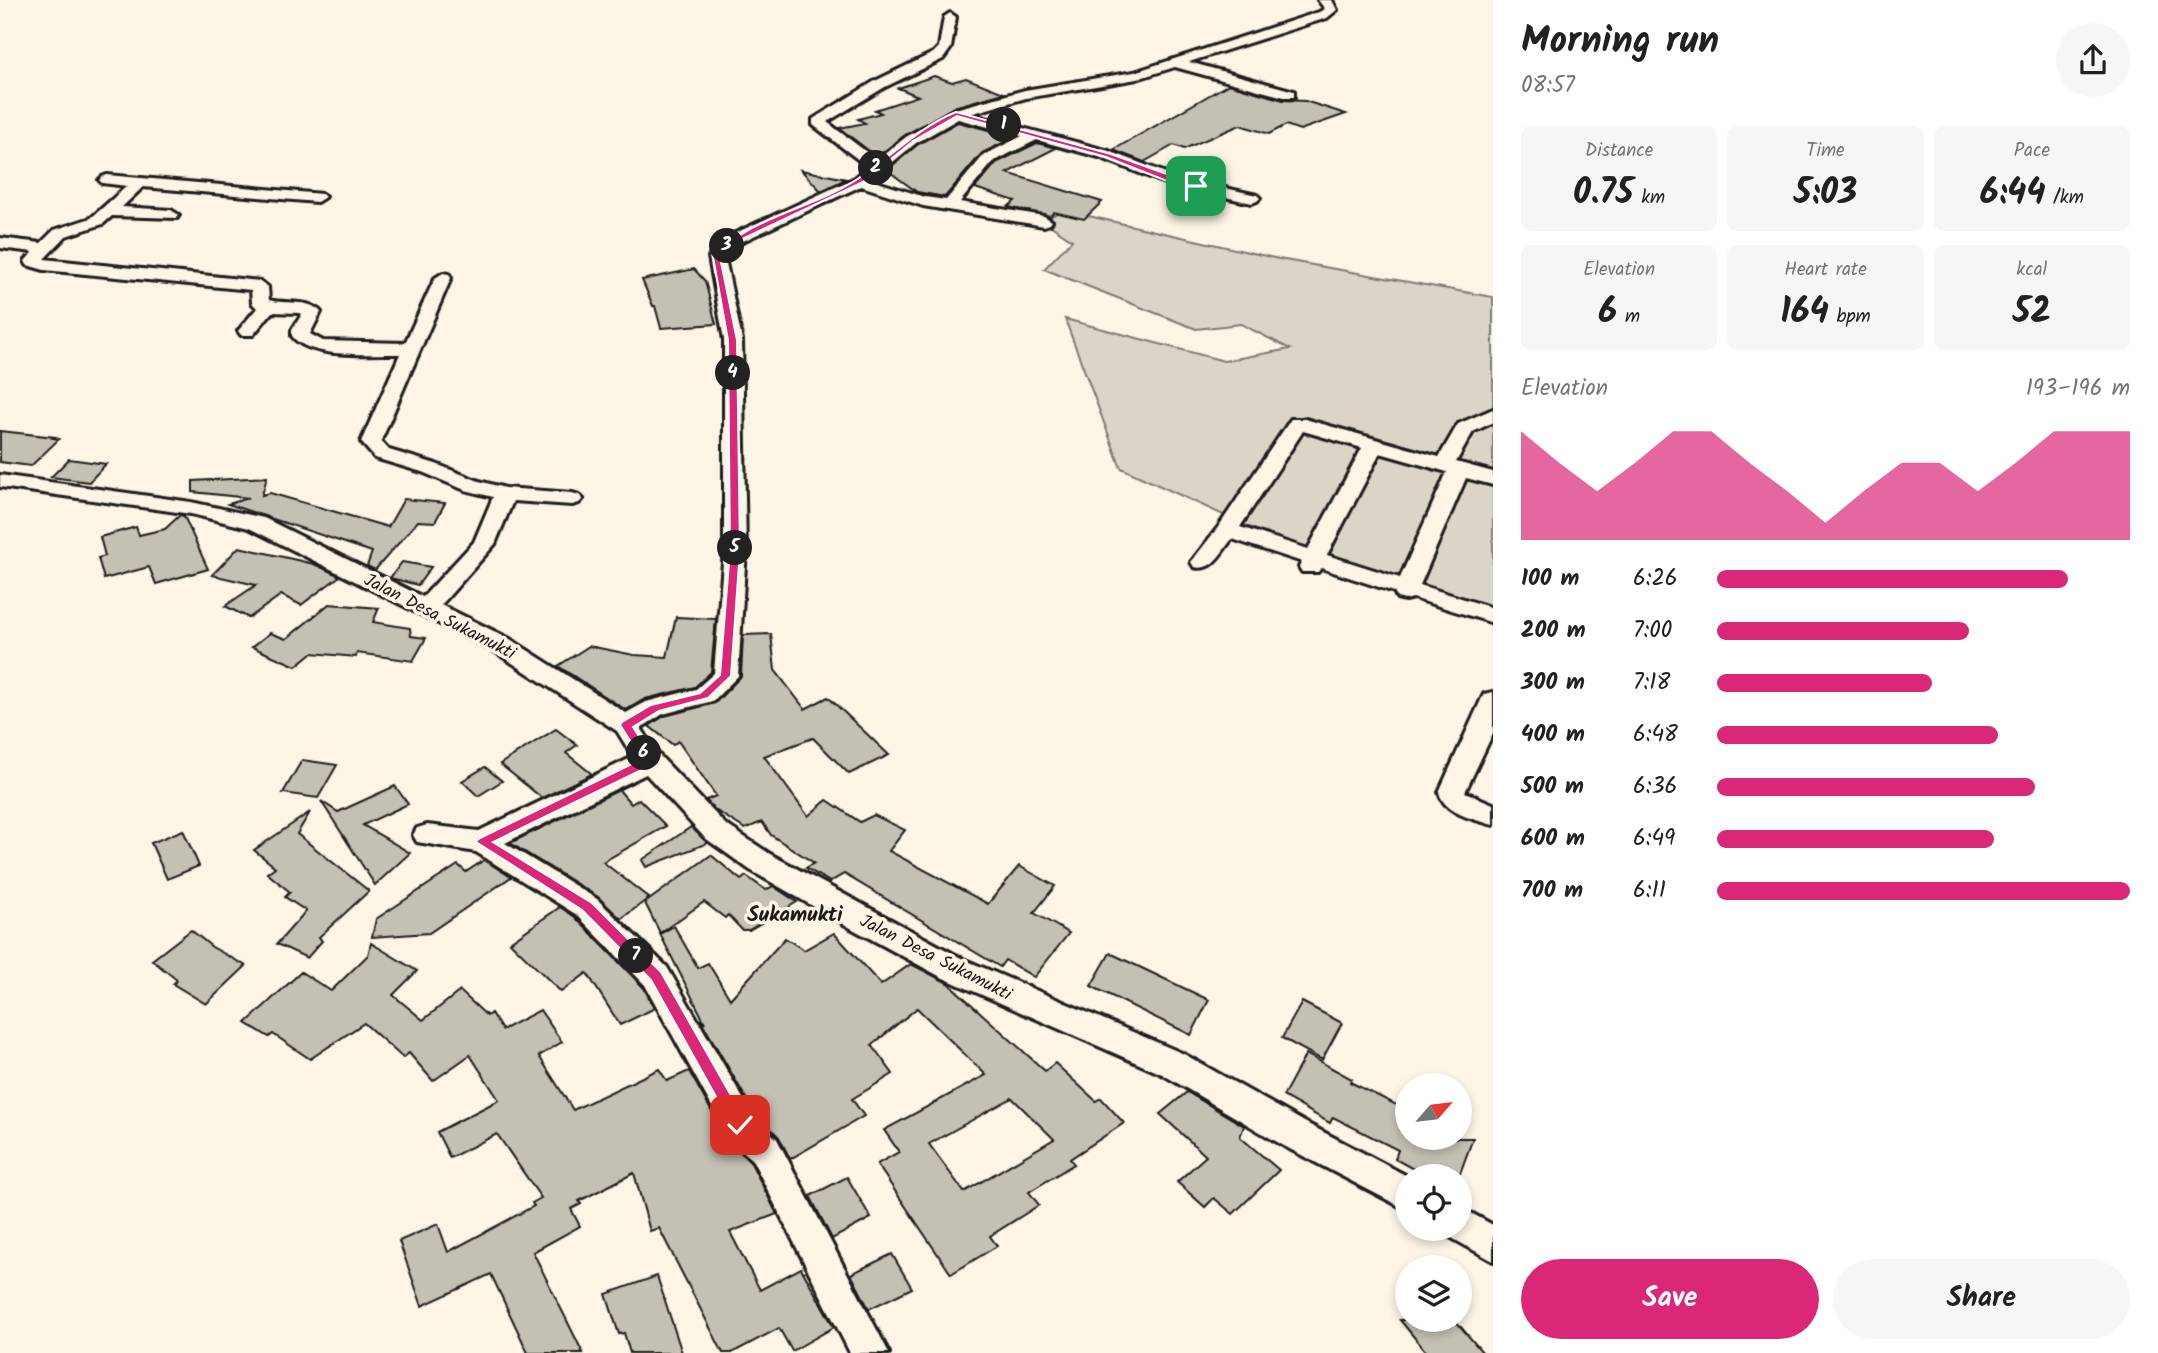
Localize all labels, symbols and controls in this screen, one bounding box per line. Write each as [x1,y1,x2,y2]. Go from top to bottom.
text: Morning run [1521,12,1719,72]
button: share [2056,23,2130,97]
text: 08:57 [1521,68,1575,104]
pin: 1 [986,108,1021,142]
text: 1 [1001,109,1006,139]
text: Distance [1585,136,1653,166]
text: Time [1806,136,1845,166]
text: Pace [2014,136,2050,166]
pin: 2 [858,150,894,186]
text: 2 [870,152,881,182]
pin [1166,156,1226,216]
text: 0.75 [1573,166,1634,222]
text: 5:03 [1794,166,1857,222]
text: 6:44 [1980,166,2045,222]
icon: arrive [1177,167,1215,205]
text: km [1634,183,1665,213]
text: /km [2045,183,2084,213]
pin: 3 [710,229,744,264]
text: 3 [721,230,732,260]
text: Elevation [1583,255,1655,285]
text: Heart rate [1784,255,1867,285]
text: kcal [2016,255,2047,285]
text: 6 [1598,285,1617,341]
text: 164 [1780,285,1829,341]
text: 52 [2013,285,2051,341]
text: m [1617,302,1640,332]
text: bpm [1829,302,1871,332]
pin: 4 [716,356,750,390]
text: 4 [727,357,738,387]
text: Elevation [1521,371,1608,407]
text: 193–196 m [2026,371,2130,407]
pin: 5 [718,530,752,566]
text: 5 [730,532,739,562]
text: 100 m [1521,561,1579,597]
text: 6:26 [1633,561,1678,597]
street label: Jalan Desa Sukamukti [358,566,521,669]
text: 200 m [1521,613,1586,649]
text: 7:00 [1633,613,1672,649]
text: 300 m [1521,665,1585,701]
text: 7:18 [1633,665,1670,701]
text: 400 m [1521,717,1585,753]
text: 6:48 [1633,717,1678,753]
pin: 6 [626,736,662,770]
text: 6 [638,737,649,767]
text: 500 m [1521,769,1584,805]
text: 6:36 [1633,769,1677,805]
text: 600 m [1521,821,1585,857]
text: 6:49 [1633,821,1675,857]
text: 700 m [1521,873,1583,909]
text: 6:11 [1633,873,1666,909]
district label: Sukamukti [747,899,843,932]
street label: Jalan Desa Sukamukti [854,907,1017,1010]
pin: 7 [618,939,654,974]
text: 7 [631,940,640,970]
north arrow [1395,1073,1472,1150]
map controls [1395,1073,1472,1332]
pin [710,1095,770,1155]
icon: check [721,1106,759,1144]
button: locate [1395,1164,1472,1241]
button: layers [1395,1255,1472,1332]
button: Save [1521,1259,1819,1339]
button: Share [1833,1259,2130,1339]

